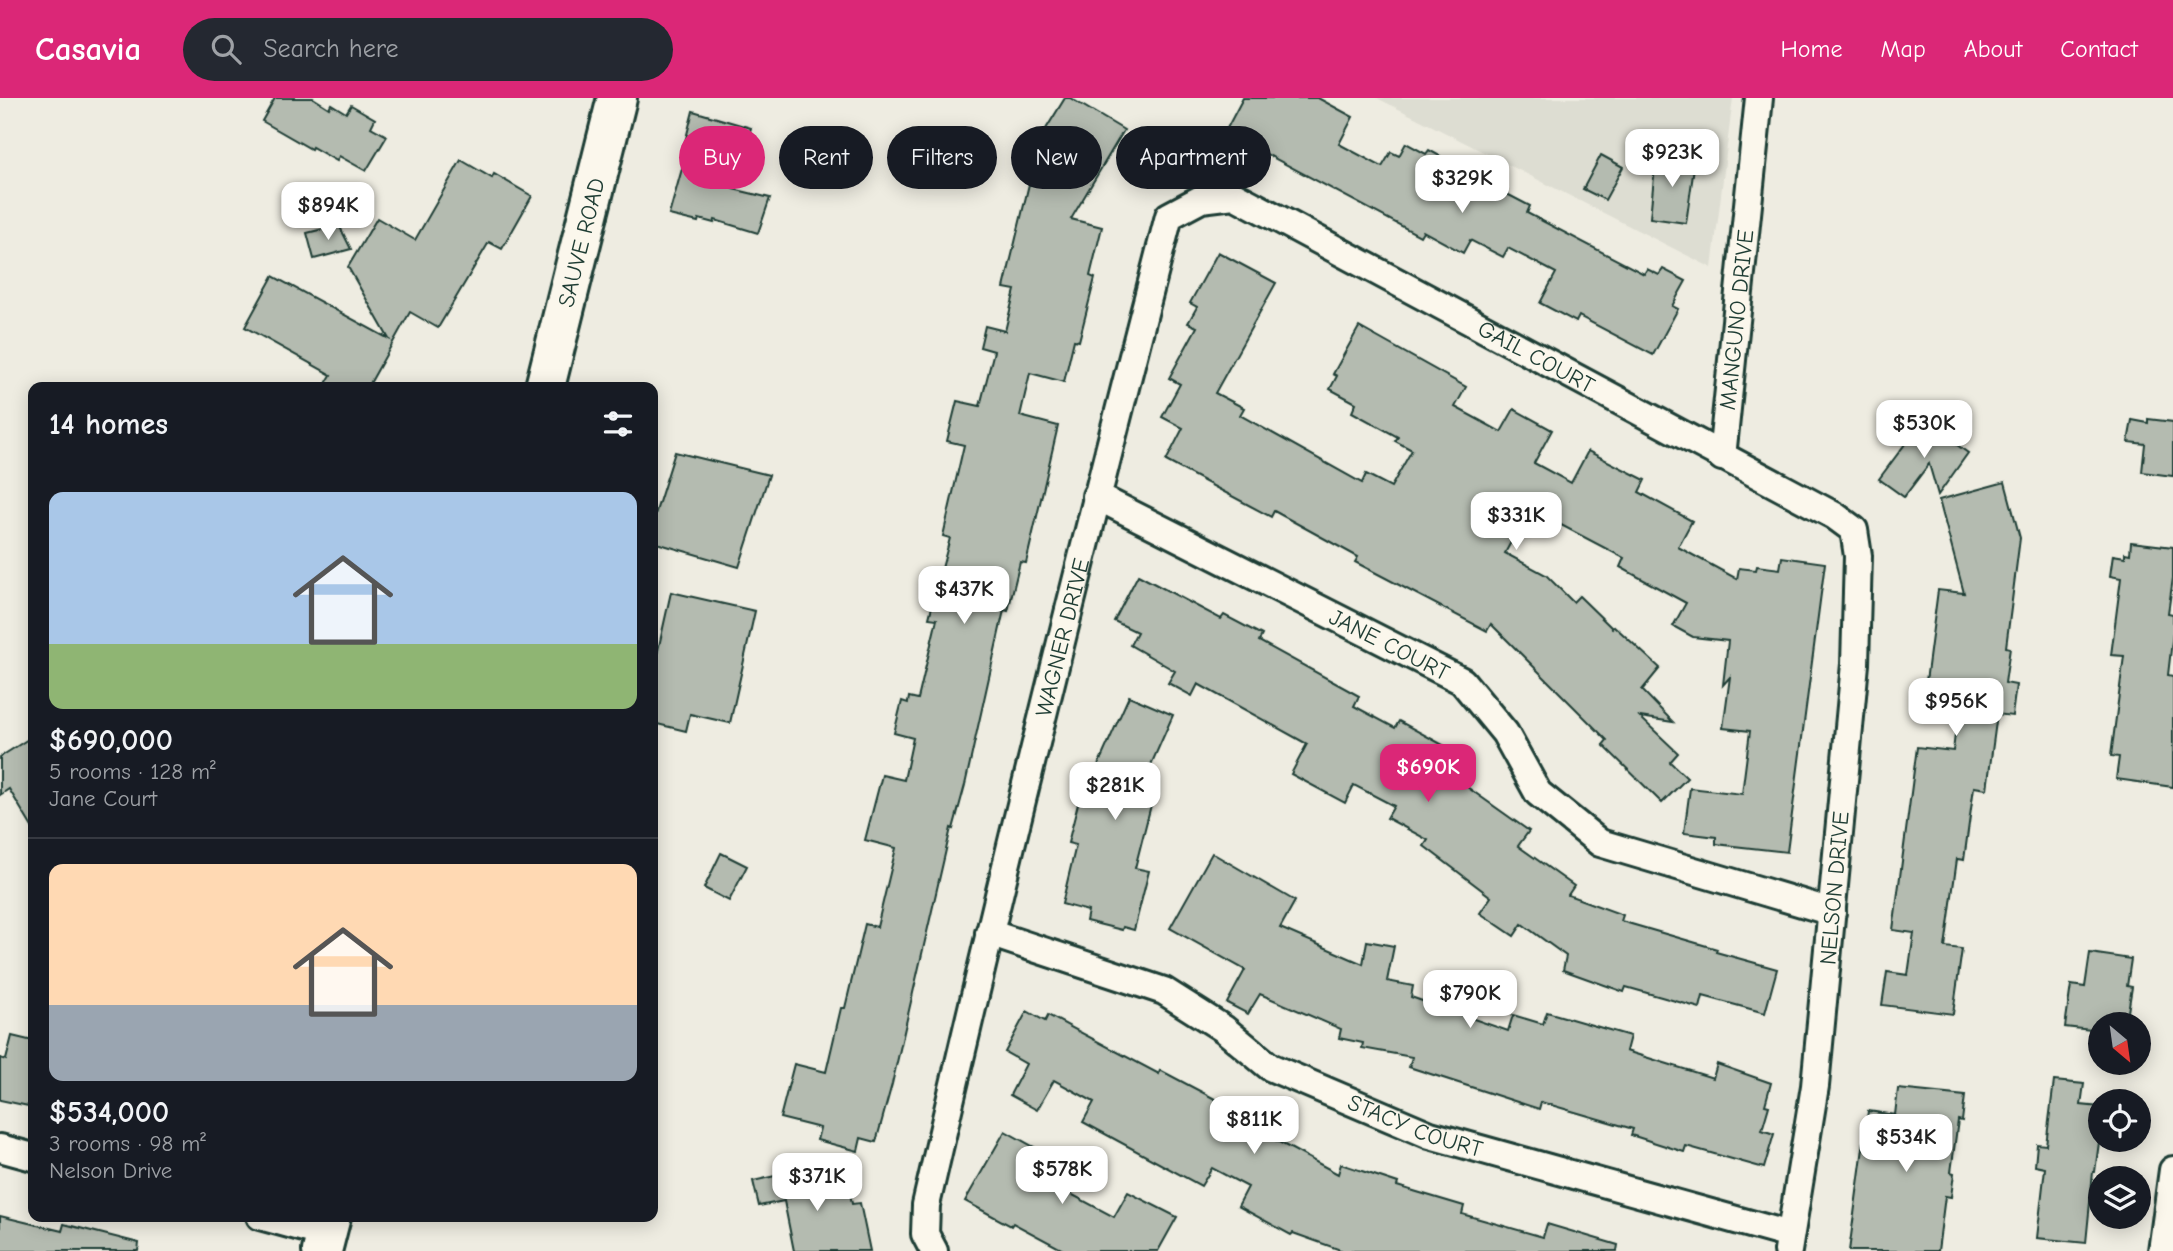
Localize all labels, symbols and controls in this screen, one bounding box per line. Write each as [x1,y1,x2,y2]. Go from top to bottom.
search box [183,18,673,81]
text: Casavia [35,30,141,68]
icon: search [207,30,245,68]
text: Search here [263,34,399,64]
text: Home [1781,35,1842,63]
text: Map [1880,35,1926,63]
text: About [1964,35,2022,63]
text: Contact [2060,35,2138,63]
chip: Buy [679,126,765,189]
chip: Rent [779,126,873,189]
chip: Filters [887,126,997,189]
chip: New [1011,126,1102,189]
chip: Apartment [1116,126,1271,189]
pin: $923K [1623,130,1721,189]
text: $923K [1641,138,1703,165]
pin: $329K [1413,156,1511,215]
text: $329K [1431,164,1493,191]
street label: SAUVE ROAD [552,175,611,310]
pin: $894K [279,183,377,242]
text: $894K [297,191,359,218]
street label: MANGUNO DRIVE [1714,228,1759,411]
street label: GAIL COURT [1473,315,1599,399]
pin: $530K [1875,400,1973,460]
icon: filters [599,405,637,443]
text: 14 homes [49,407,168,442]
text: $530K [1892,409,1956,436]
pin: $331K [1467,492,1565,552]
text: $331K [1487,501,1545,528]
icon: home [280,537,406,663]
street label: WAGNER DRIVE [1030,555,1095,719]
pin: $437K [915,566,1013,626]
text: $437K [934,575,994,602]
street label: JANE COURT [1325,603,1454,686]
pin: $956K [1907,678,2005,738]
text: $956K [1924,687,1988,714]
text: $690,000 [49,723,173,758]
pin: $690K [1379,744,1477,804]
text: $690K [1396,753,1460,780]
text: 5 rooms · 128 m² [49,758,216,785]
pin: $281K [1066,762,1164,822]
text: $281K [1085,771,1145,798]
text: Jane Court [49,785,157,812]
street label: NELSON DRIVE [1814,810,1855,966]
icon: home [280,909,406,1035]
pin: $790K [1421,970,1519,1030]
text: $790K [1439,979,1501,1006]
north arrow [2088,1012,2151,1074]
map controls [2088,1012,2151,1229]
street label: STACY COURT [1344,1089,1486,1163]
button: locate [2088,1089,2151,1152]
text: $534,000 [49,1095,169,1130]
pin: $811K [1205,1096,1303,1156]
text: $811K [1226,1105,1282,1132]
pin: $534K [1857,1114,1955,1174]
text: $534K [1875,1123,1937,1150]
text: 3 rooms · 98 m² [49,1130,206,1157]
pin: $578K [1013,1146,1111,1206]
pin: $371K [768,1154,866,1213]
text: $578K [1032,1155,1092,1182]
text: Nelson Drive [49,1157,172,1184]
text: $371K [788,1162,846,1189]
button: layers [2088,1166,2151,1229]

